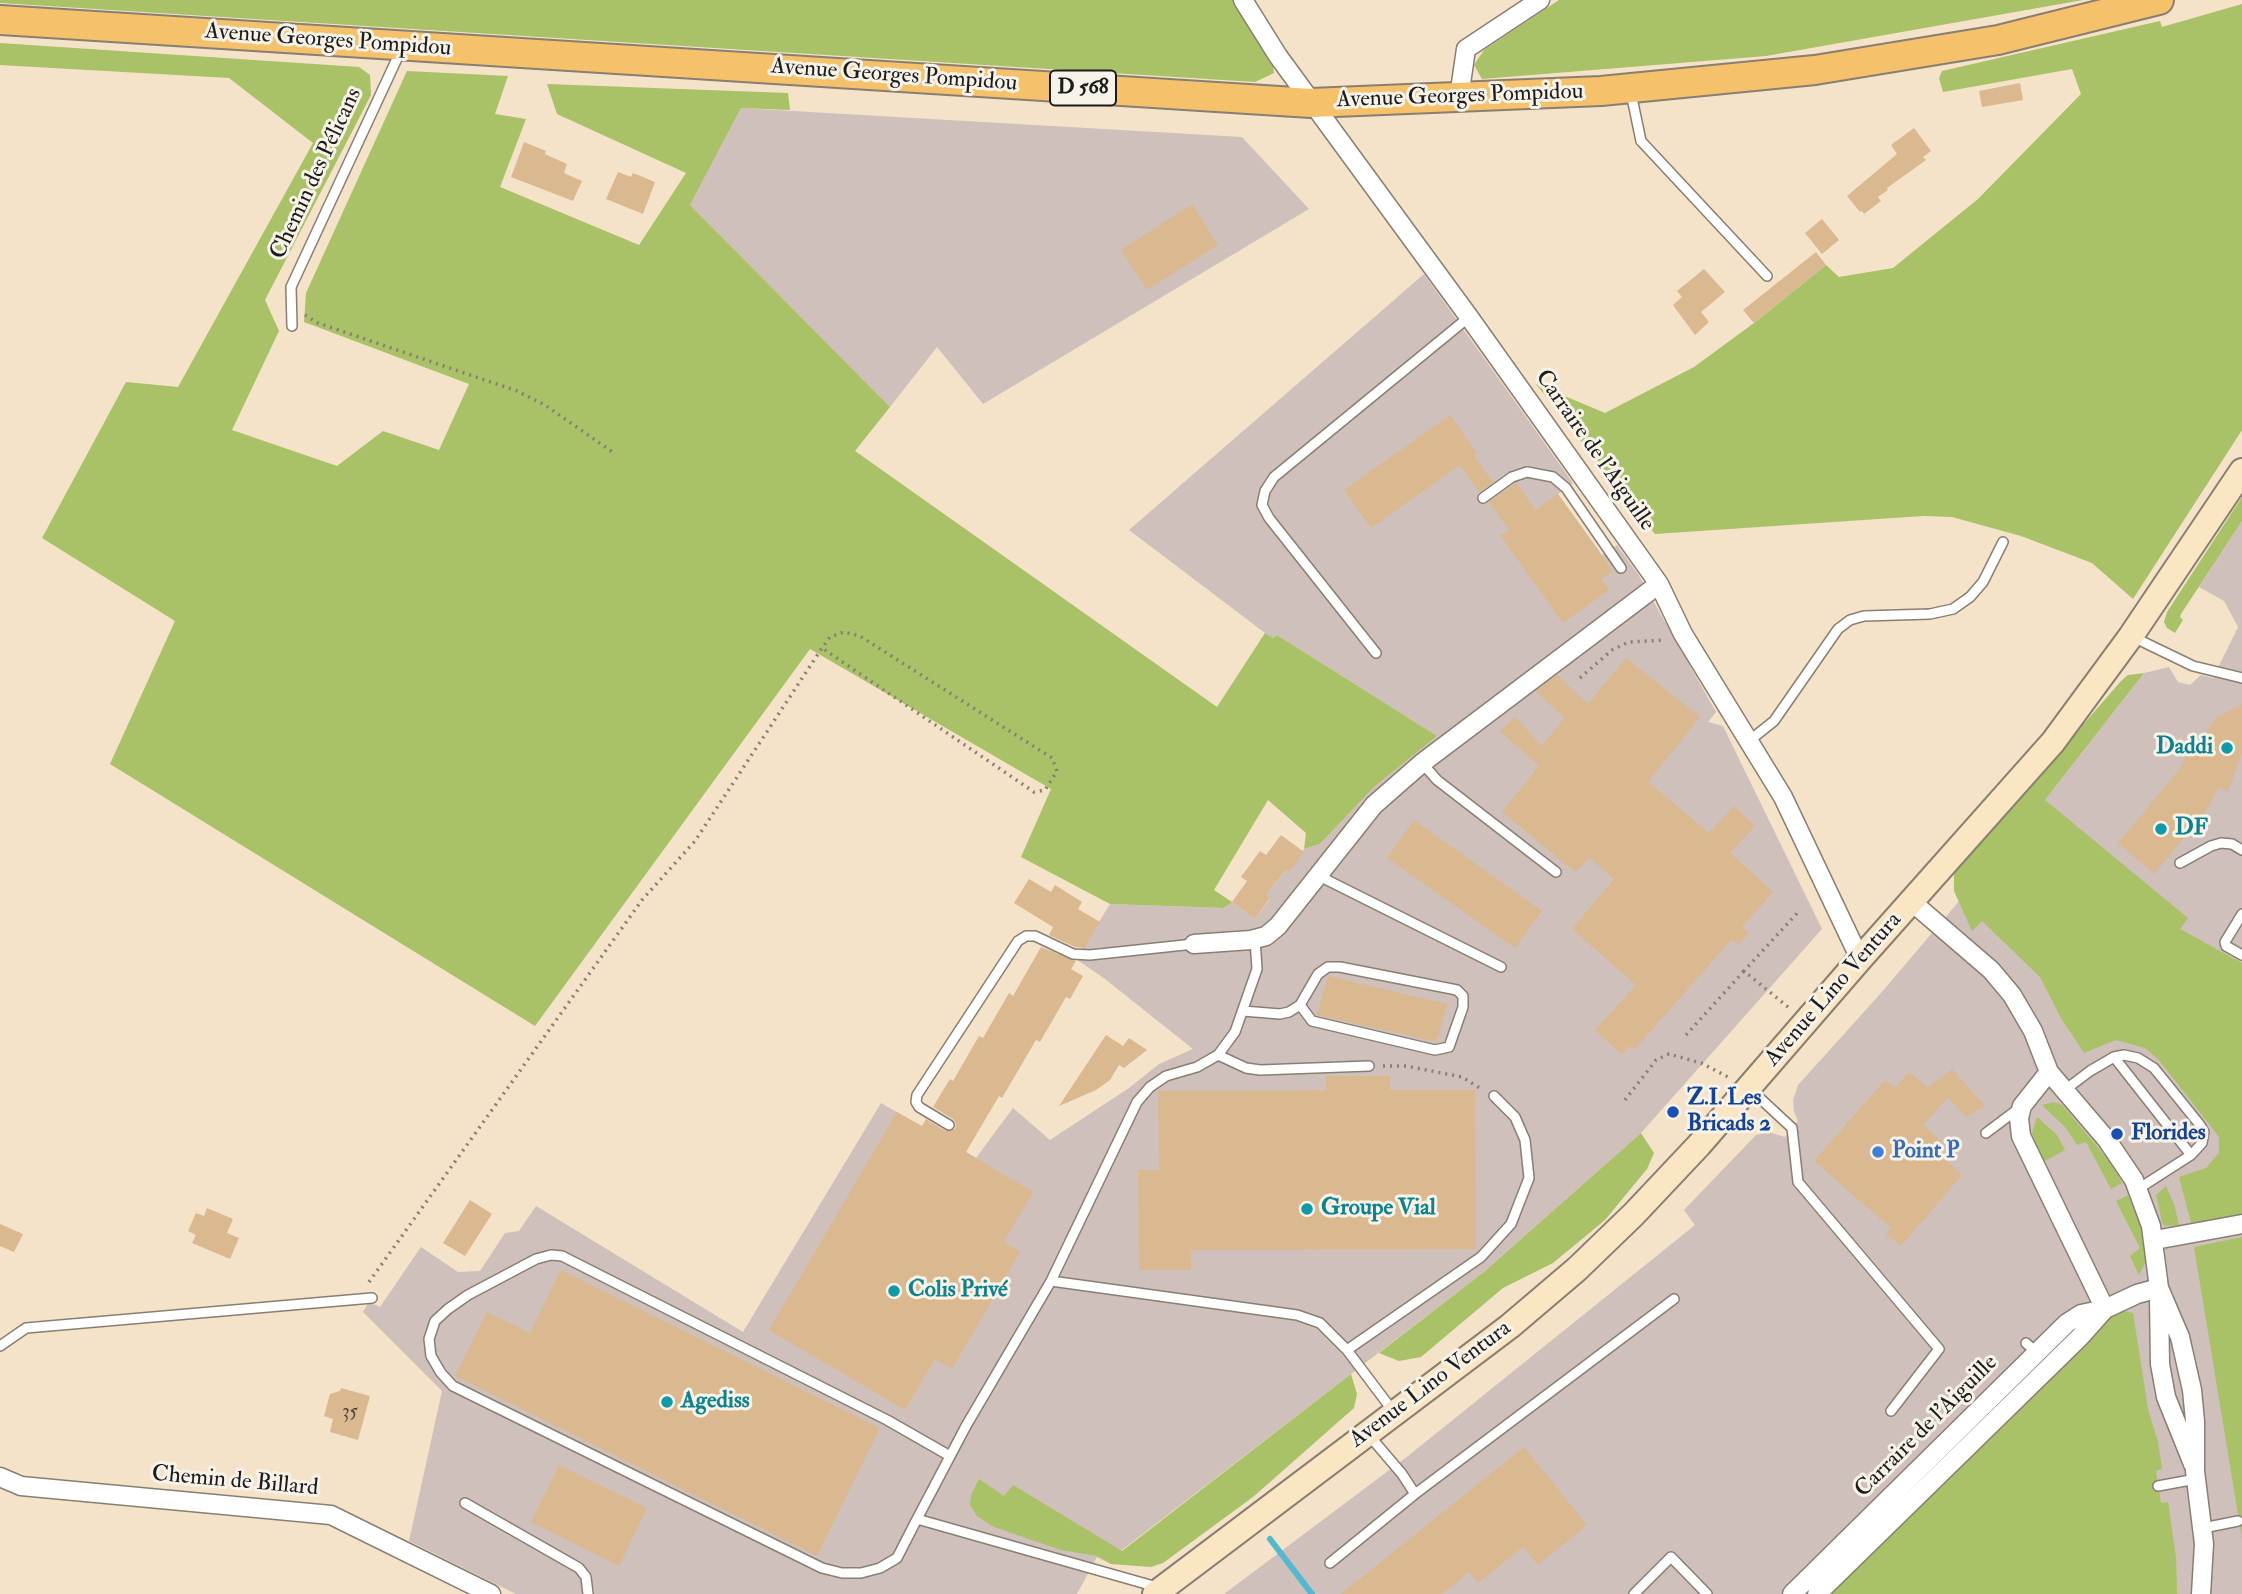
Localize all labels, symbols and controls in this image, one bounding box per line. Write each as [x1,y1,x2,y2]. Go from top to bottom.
street label: Avenue Georges Pompidou [204,19,452,63]
street label: Avenue Georges Pompidou [770,54,1018,98]
road number: D 568 [1050,70,1116,106]
street label: Avenue Georges Pompidou [1336,79,1584,115]
street label: Chemin des Pélicans [265,84,369,264]
street label: Carraire de l'Aiguille [1528,365,1660,537]
place label: Daddi [2156,734,2213,762]
marker: Daddi [2219,740,2235,756]
place label: DF [2175,815,2208,843]
marker: DF [2153,821,2169,837]
street label: Avenue Lino Ventura [1760,907,1908,1073]
place label: Z.I. Les Bricads 2 [1687,1085,1771,1139]
marker: Z.I. Les Bricads 2 [1665,1104,1681,1120]
place label: Florides [2131,1120,2206,1148]
marker: Florides [2109,1126,2125,1142]
place label: Point P [1892,1138,1959,1166]
marker: Point P [1870,1144,1886,1160]
place label: Groupe Vial [1321,1195,1436,1223]
marker: Groupe Vial [1299,1201,1315,1217]
place label: Colis Privé [908,1277,1008,1305]
marker: Colis Privé [886,1283,902,1299]
street label: Avenue Lino Ventura [1345,1315,1517,1455]
street label: Carraire de l'Aiguille [1850,1350,2004,1504]
place label: Agediss [681,1388,750,1416]
marker: Agediss [659,1394,675,1410]
house number: 35 [342,1402,358,1424]
street label: Chemin de Billard [151,1461,319,1503]

